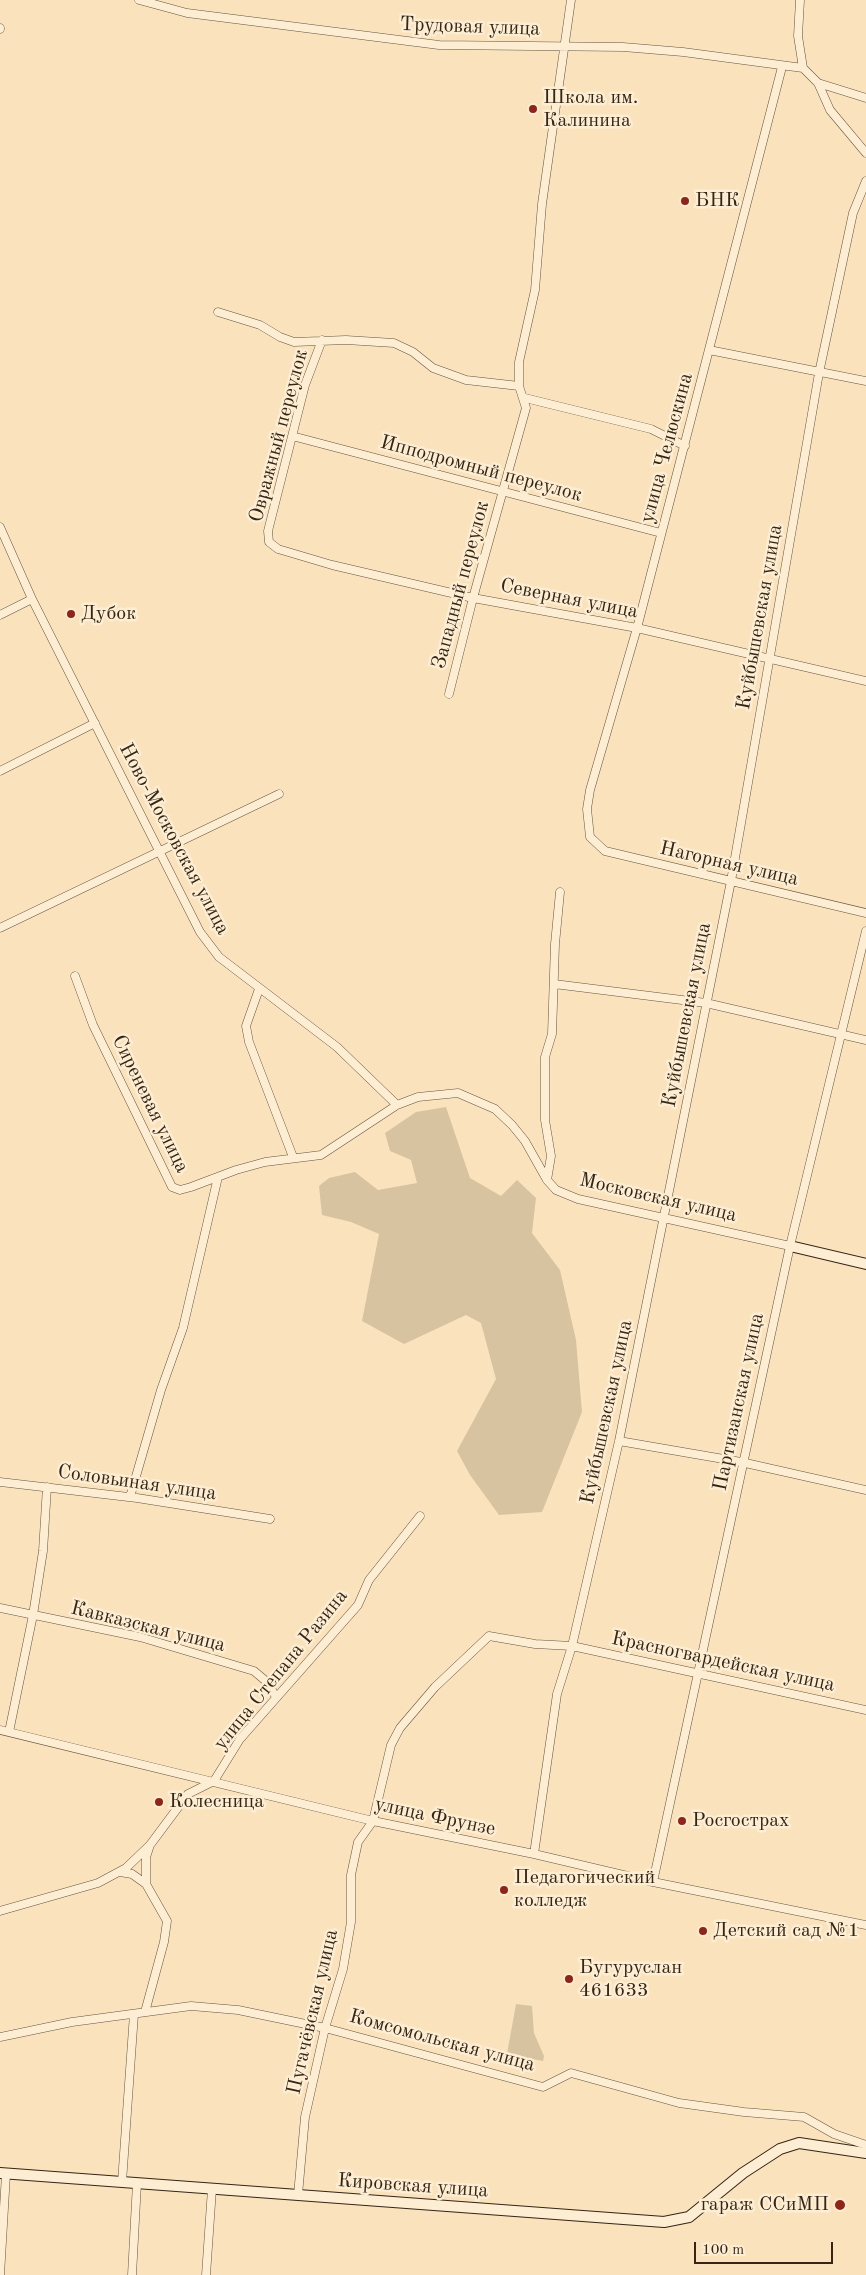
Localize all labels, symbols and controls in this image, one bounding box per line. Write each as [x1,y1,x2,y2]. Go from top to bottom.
street label: Трудовая улица [400,13,540,41]
place label: Школа им. Калинина [543,86,638,133]
marker: Школа им. Калинина [527,103,539,115]
place label: БНК [695,189,739,213]
marker: БНК [679,195,691,207]
street label: Овражный переулок [244,347,314,525]
street label: улица Челюскина [635,370,699,526]
street label: Ипподромный переулок [377,430,585,508]
street label: Западный переулок [427,498,495,672]
street label: Куйбышевская улица [732,522,788,712]
street label: Северная улица [498,574,640,624]
place label: Дубок [81,602,136,626]
marker: Дубок [65,608,77,620]
street label: Ново-Московская улица [113,739,235,939]
street label: Нагорная улица [657,836,801,892]
street label: Куйбышевская улица [657,921,717,1109]
street label: Сиреневая улица [106,1031,194,1177]
street label: Московская улица [577,1168,739,1228]
street label: Партизанская улица [708,1311,770,1493]
street label: Куйбышевская улица [576,1318,638,1506]
street label: Соловьиная улица [56,1460,218,1506]
street label: улица Степана Разина [209,1585,353,1755]
street label: Кавказская улица [68,1596,228,1658]
street label: Красногвардейская улица [609,1627,837,1697]
place label: Колесница [169,1790,264,1814]
street label: улица Фрунзе [372,1792,498,1842]
marker: Колесница [153,1796,165,1808]
place label: Росгострах [692,1809,790,1833]
marker: Росгострах [676,1815,688,1827]
place label: Педагогический колледж [514,1866,655,1913]
marker: Педагогический колледж [498,1884,510,1896]
place label: Детский сад №1 [713,1919,859,1943]
marker: Детский сад №1 [697,1925,709,1937]
street label: Пугачёвская улица [282,1927,344,2097]
place label: Бугуруслан 461633 [579,1956,682,2003]
marker: Бугуруслан 461633 [563,1973,575,1985]
street label: Комсомольская улица [347,2005,537,2077]
street label: Кировская улица [337,2169,489,2203]
place label: гараж ССиМП [701,2193,829,2217]
marker: гараж ССиМП [833,2198,847,2212]
scale bar [696,2232,835,2264]
text: 100 m [702,2243,744,2258]

